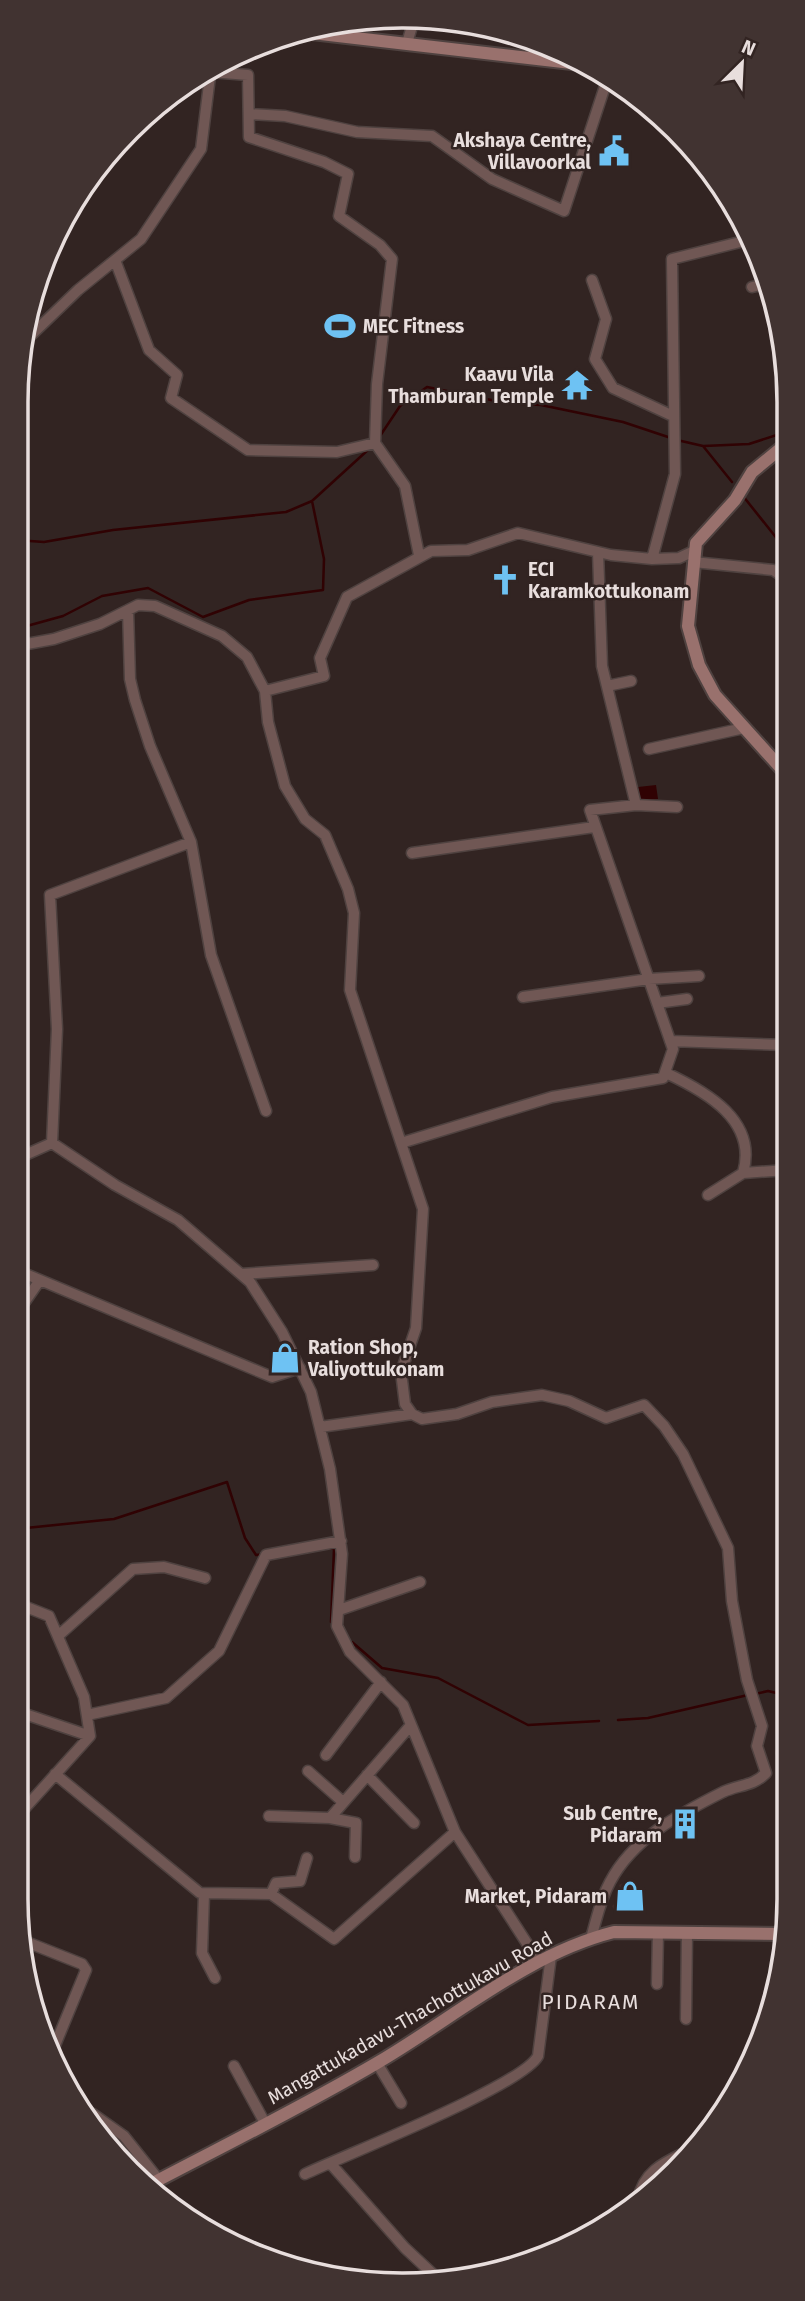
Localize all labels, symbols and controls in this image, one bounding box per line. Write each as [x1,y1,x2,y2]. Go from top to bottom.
north arrow [707,28,777,98]
text: N [738,35,759,61]
place label: Akshaya Centre, Villavoorkal [453,129,591,174]
public building icon: Akshaya Centre, Villavoorkal [597,134,631,168]
sports icon: MEC Fitness [323,309,357,343]
place label: MEC Fitness [363,315,464,338]
place label: Kaavu Vila Thamburan Temple [388,363,554,408]
temple icon: Kaavu Vila Thamburan Temple [560,368,594,402]
place label: ECI Karamkottukonam [528,558,689,603]
church icon: ECI Karamkottukonam [488,563,522,597]
place label: Ration Shop, Valiyottukonam [307,1336,444,1381]
shop icon: Ration Shop, Valiyottukonam [268,1341,302,1375]
place label: Sub Centre, Pidaram [563,1802,662,1847]
building icon: Sub Centre, Pidaram [668,1807,702,1841]
shop icon: Market, Pidaram [613,1879,647,1913]
place label: Market, Pidaram [465,1885,607,1908]
street label: Mangattukadavu-Thachottukavu Road [263,1927,557,2109]
district label: PIDARAM [542,1989,640,2015]

